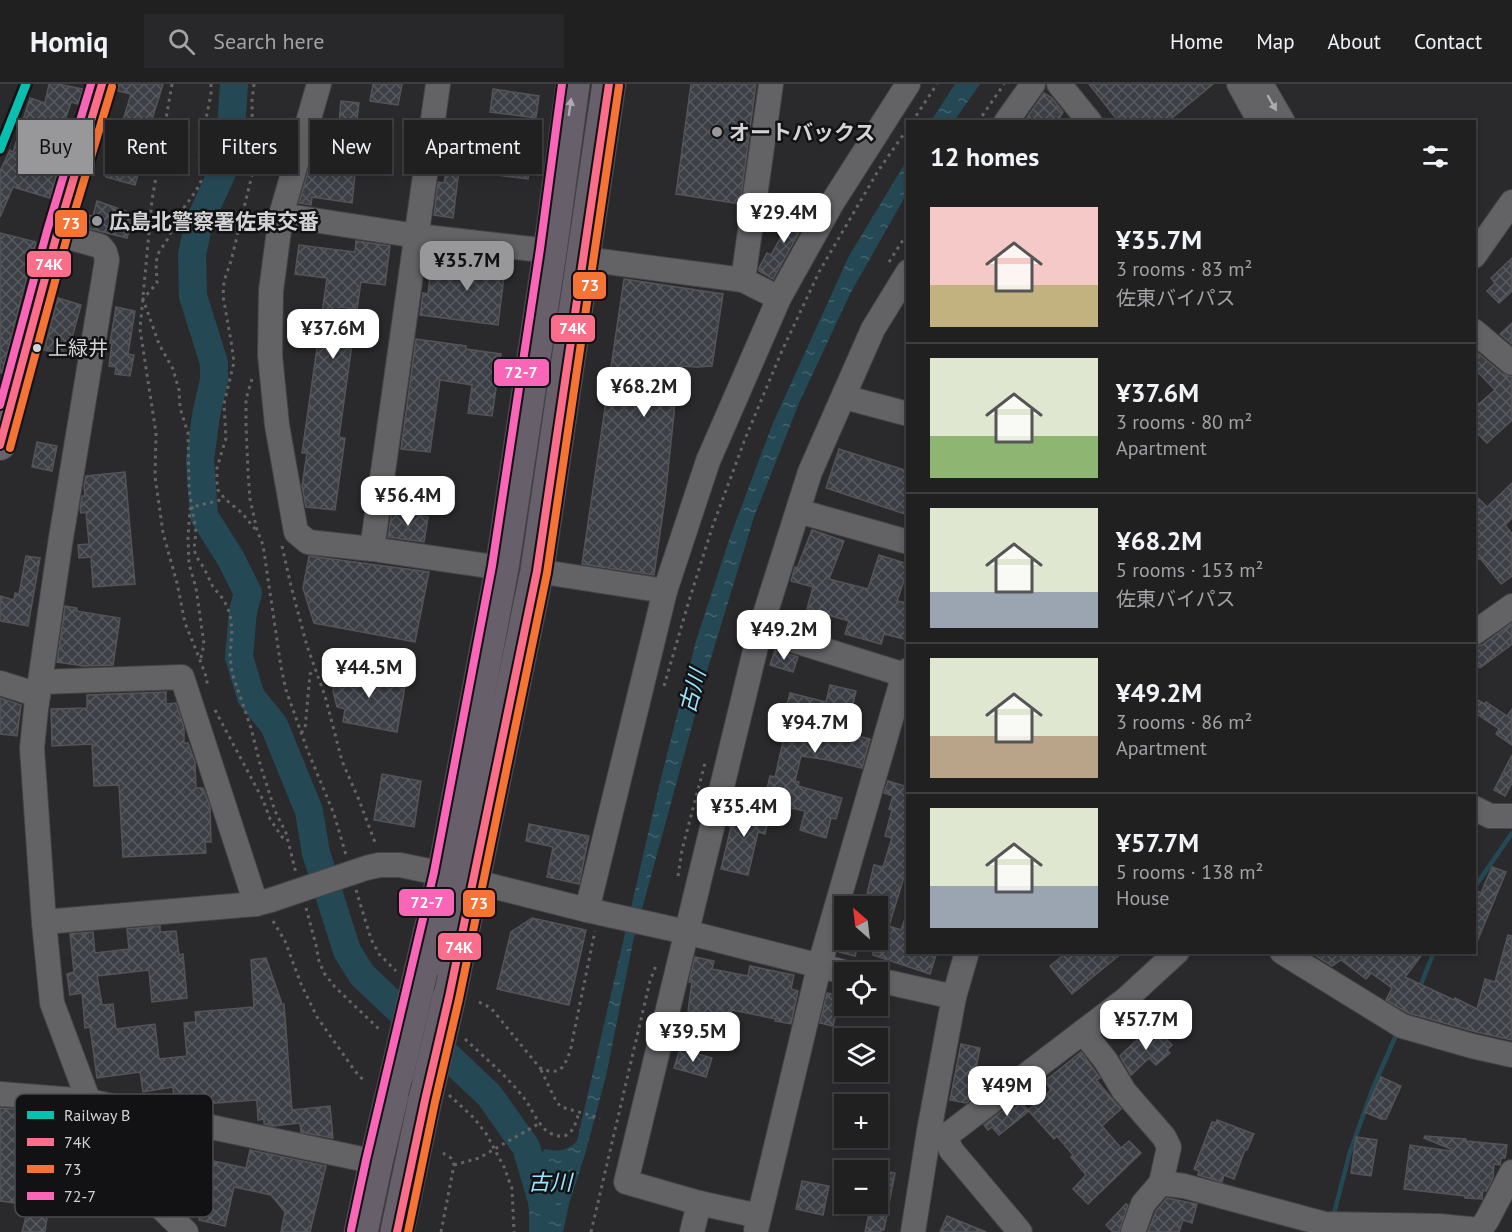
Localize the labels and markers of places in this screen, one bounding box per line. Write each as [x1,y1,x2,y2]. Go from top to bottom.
place label: オートバックス [729,119,875,146]
marker: オートバックス [710,125,724,139]
pin: ¥29.4M [735,193,833,244]
place label: 広島北警察署佐東交番 [109,208,319,235]
marker: 広島北警察署佐東交番 [90,214,104,228]
pin: ¥35.7M [418,241,516,292]
pin: ¥37.6M [284,309,382,360]
place label: 上緑井 [48,335,108,361]
marker: 上緑井 [31,342,43,354]
pin: ¥68.2M [595,367,693,418]
pin: ¥56.4M [359,476,457,527]
pin: ¥49.2M [735,610,833,661]
pin: ¥44.5M [320,648,418,699]
pin: ¥94.7M [766,703,864,754]
pin: ¥35.4M [695,787,793,838]
pin: ¥57.7M [1097,1000,1195,1051]
pin: ¥39.5M [644,1012,742,1063]
pin: ¥49M [971,1066,1043,1117]

